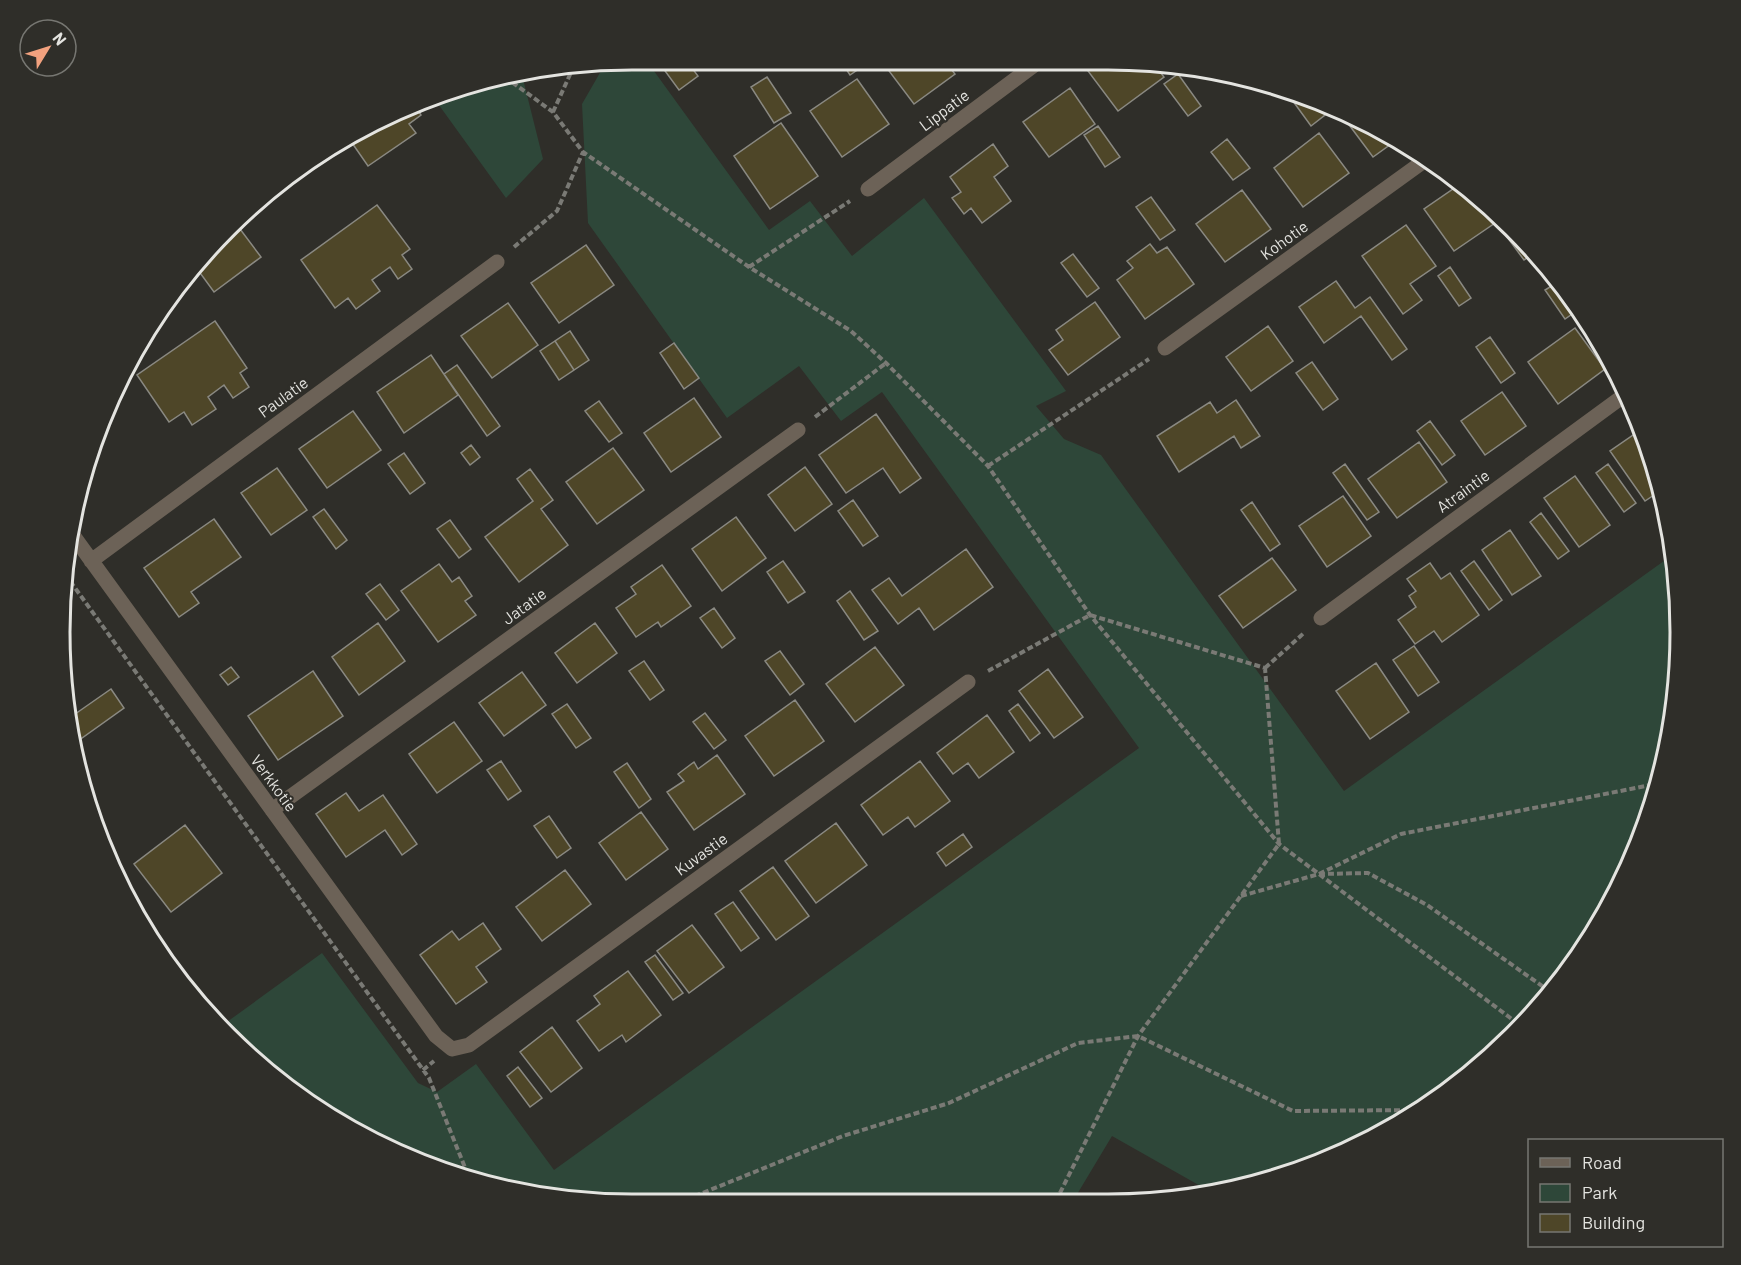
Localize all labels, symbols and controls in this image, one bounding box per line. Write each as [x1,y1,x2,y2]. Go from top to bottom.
north arrow [18,18,78,78]
text: N [49,28,71,48]
street label: Lippatie [915,85,972,134]
street label: Kohotie [1256,216,1311,263]
street label: Paulatie [254,372,311,421]
street label: Atraintie [1433,465,1493,516]
street label: Jatatie [498,583,549,628]
street label: Verkkotie [247,751,301,815]
street label: Kuvastie [671,828,731,879]
legend [1528,1139,1723,1247]
text: Road [1582,1151,1622,1173]
text: Park [1582,1181,1617,1203]
text: Building [1582,1211,1645,1233]

